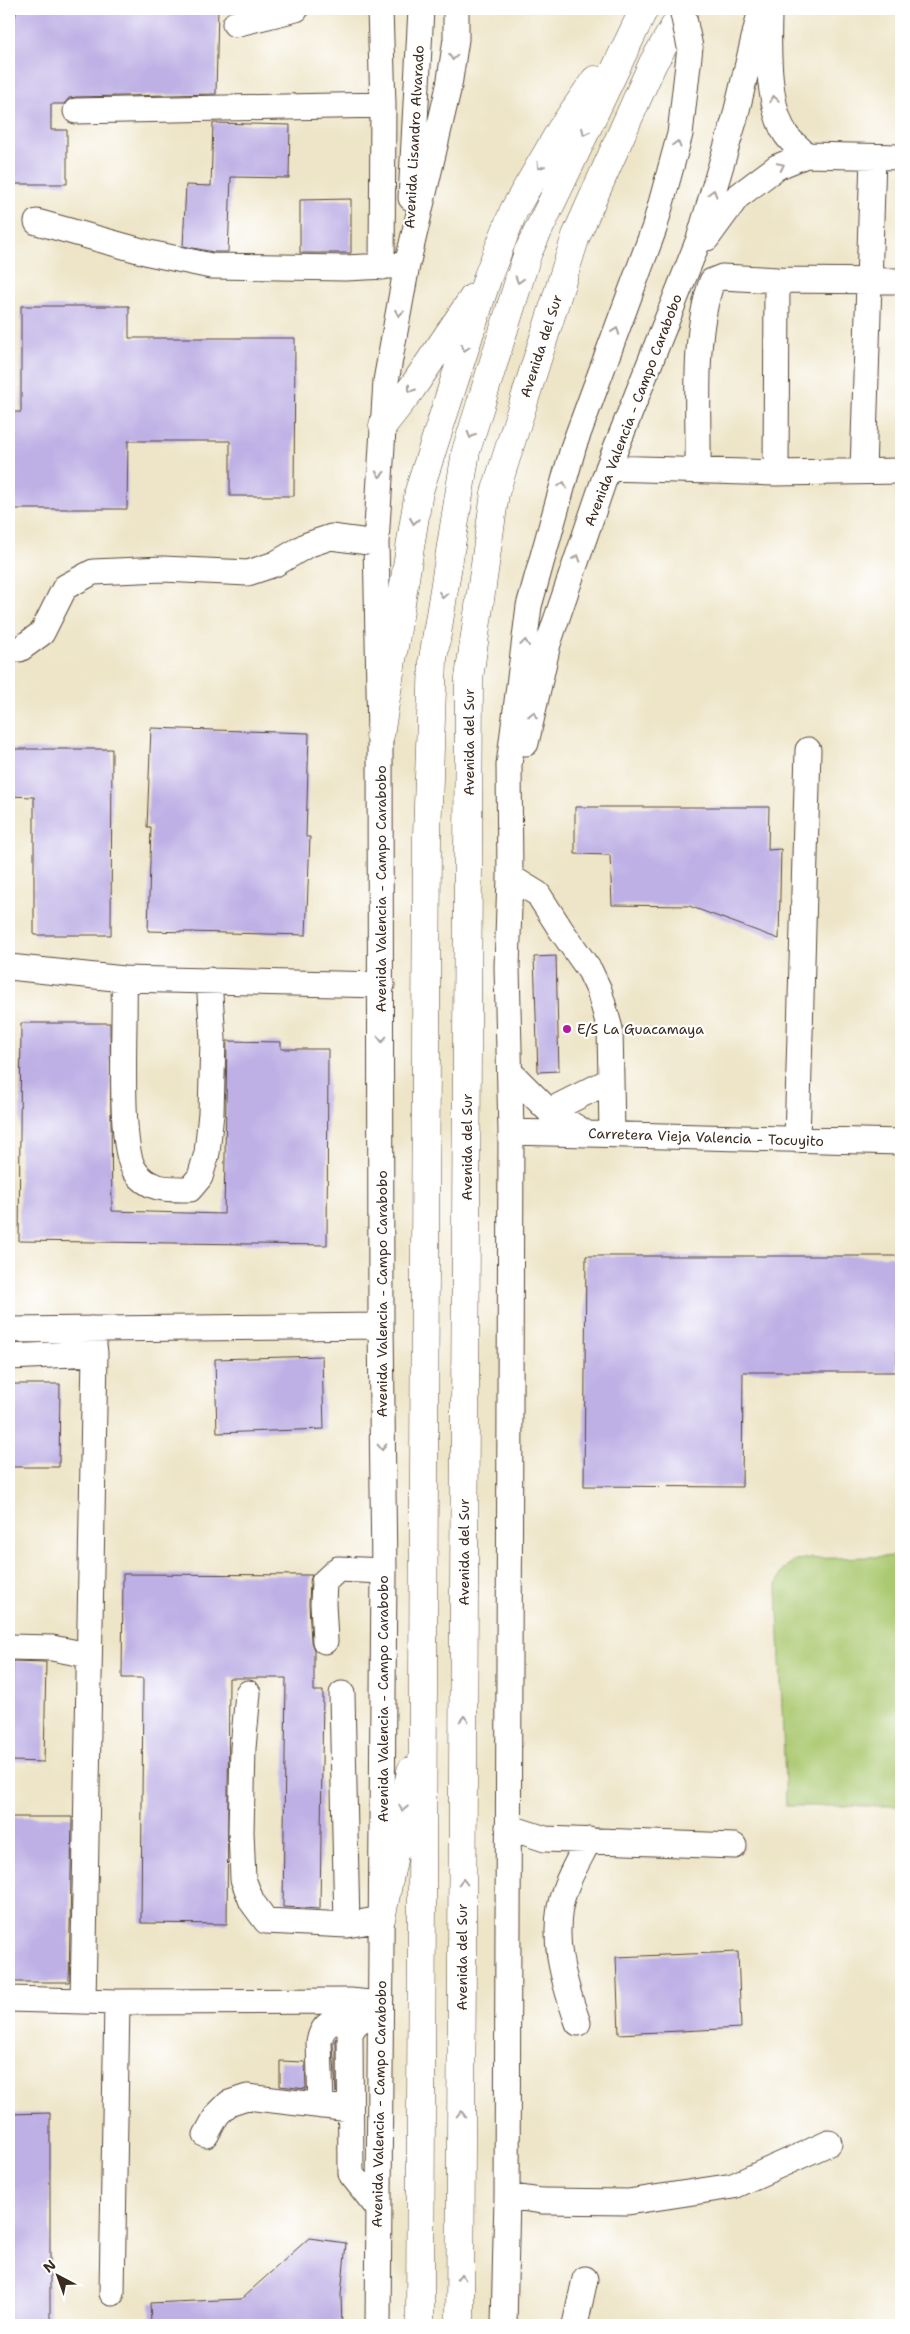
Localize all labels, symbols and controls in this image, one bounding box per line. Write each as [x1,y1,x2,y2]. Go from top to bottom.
street label: Avenida Lisandro Alvarado [400,45,428,229]
one-way arrow [449,53,459,62]
one-way arrow [770,95,780,104]
one-way arrow [581,127,592,136]
one-way arrow [672,140,682,148]
one-way arrow [536,161,546,170]
one-way arrow [776,162,785,172]
one-way arrow [707,189,717,198]
one-way arrow [515,275,525,283]
street label: Avenida Valencia - Campo Carabobo [580,291,686,529]
street label: Avenida del Sur [516,292,566,400]
one-way arrow [394,309,404,318]
one-way arrow [610,328,620,336]
one-way arrow [460,344,470,352]
one-way arrow [408,383,417,393]
one-way arrow [467,430,477,439]
one-way arrow [375,471,386,479]
one-way arrow [557,481,567,489]
one-way arrow [410,516,420,525]
one-way arrow [571,555,581,563]
one-way arrow [439,591,449,599]
one-way arrow [519,638,530,646]
street label: Avenida del Sur [460,688,478,796]
one-way arrow [527,710,538,719]
street label: Avenida Valencia - Campo Carabobo [372,765,390,1013]
place label: E/S La Guacamaya [577,1020,704,1038]
marker: E/S La Guacamaya [561,1023,573,1035]
one-way arrow [377,1036,387,1043]
street label: Avenida del Sur [458,1093,476,1201]
street label: Carretera Vieja Valencia - Tocuyito [588,1124,824,1150]
street label: Avenida Valencia - Campo Carabobo [373,1170,391,1418]
one-way arrow [377,1443,387,1451]
street label: Avenida del Sur [455,1498,473,1606]
street label: Avenida Valencia - Campo Carabobo [374,1575,392,1823]
one-way arrow [459,1715,469,1722]
one-way arrow [399,1804,409,1812]
one-way arrow [458,1877,468,1885]
street label: Avenida del Sur [453,1903,471,2011]
street label: Avenida Valencia - Campo Carabobo [368,1980,390,2228]
one-way arrow [456,2110,467,2118]
north arrow [32,2252,82,2302]
text: N [39,2256,60,2277]
one-way arrow [456,2272,466,2280]

